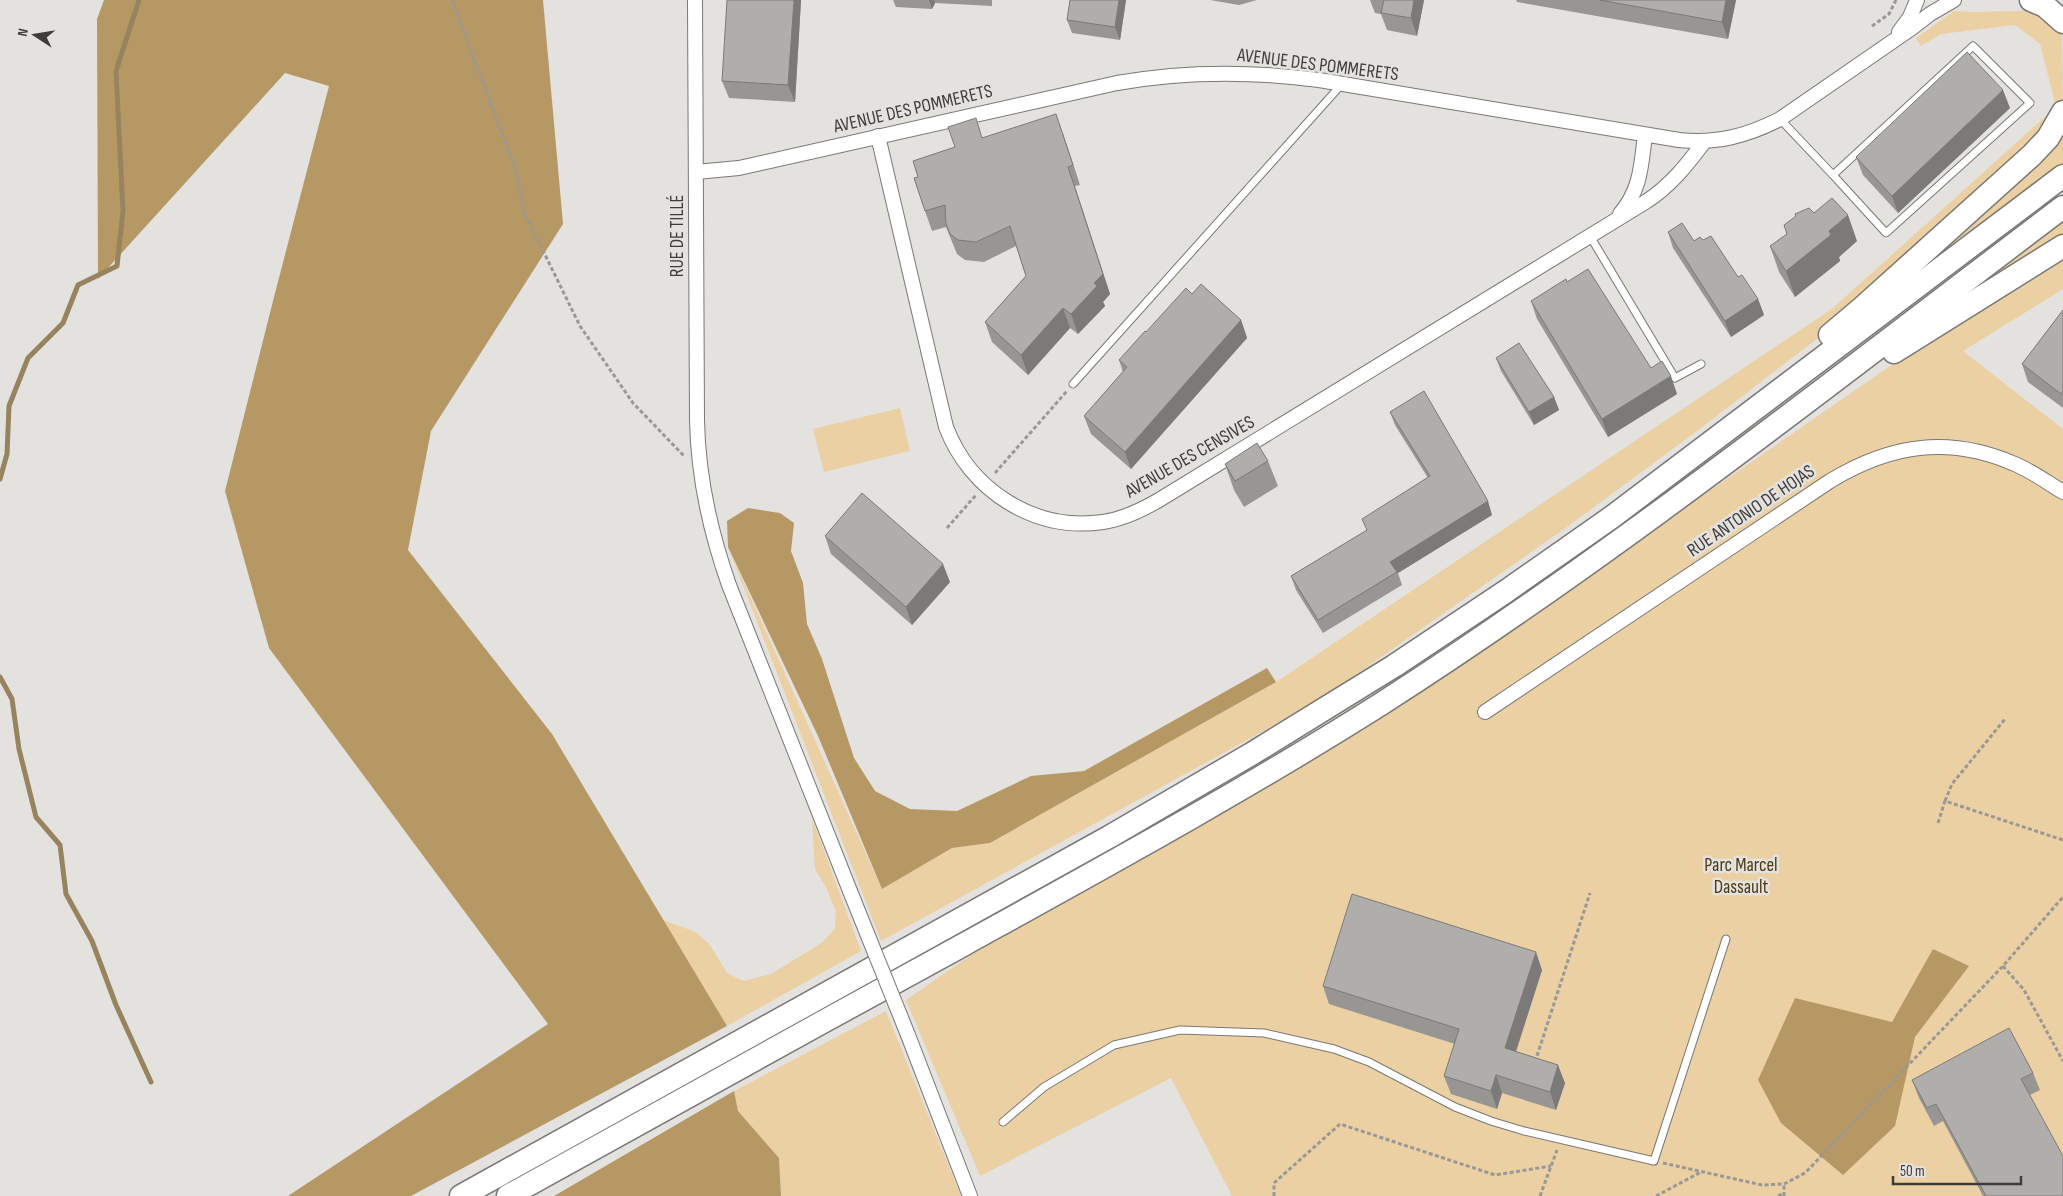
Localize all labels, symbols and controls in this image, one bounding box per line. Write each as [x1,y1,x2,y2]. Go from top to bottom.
north arrow [10,10,60,60]
text: N [14,27,32,38]
street label: AVENUE DES POMMERETS [1235,44,1400,86]
street label: AVENUE DES POMMERETS [830,80,995,139]
street label: RUE DE TILLÉ [666,195,689,277]
street label: AVENUE DES CENSIVES [1120,411,1259,504]
street label: RUE ANTONIO DE HOJAS [1683,460,1819,562]
park label: Parc Marcel Dassault [1704,854,1778,899]
scale bar [1893,1154,2020,1186]
text: 50 m [1900,1162,1925,1181]

